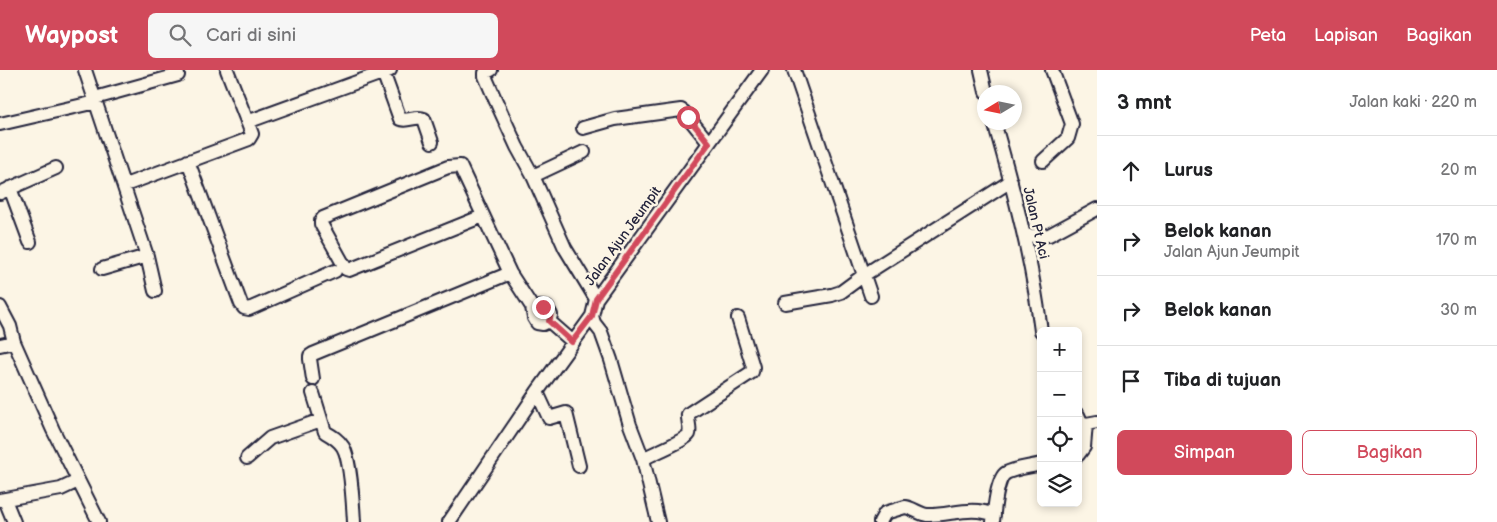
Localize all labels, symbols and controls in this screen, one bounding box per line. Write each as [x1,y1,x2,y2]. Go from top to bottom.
search box [148,13,498,58]
text: Waypost [25,21,118,50]
icon: search [166,21,194,49]
text: Cari di sini [206,24,296,47]
text: Peta [1250,25,1286,46]
text: Lapisan [1314,25,1378,46]
text: Bagikan [1406,25,1472,46]
north arrow [977,85,1022,130]
text: 3 mnt [1117,90,1172,115]
text: Jalan kaki · 220 m [1350,93,1477,112]
route start [677,106,700,129]
icon: ahead [1117,157,1145,185]
text: Lurus [1164,159,1213,182]
text: 20 m [1441,161,1477,180]
street label: Jalan Ajun Jeumpit [581,182,665,289]
street label: Jalan Pt Aci [1019,185,1053,261]
text: Belok kanan [1164,220,1272,243]
icon: right [1117,227,1145,255]
text: 170 m [1436,231,1477,250]
text: Jalan Ajun Jeumpit [1164,243,1300,262]
route end [532,296,555,319]
icon: right [1117,297,1145,325]
text: Belok kanan [1164,299,1272,322]
text: 30 m [1440,301,1477,320]
map controls [1037,327,1082,507]
button: + [1037,327,1082,372]
icon: arrive [1117,367,1145,395]
text: Tiba di tujuan [1164,369,1281,392]
button: − [1037,372,1082,417]
button: locate [1037,417,1082,462]
button: Simpan [1117,430,1292,475]
button: Bagikan [1302,430,1477,475]
button: layers [1037,462,1082,507]

